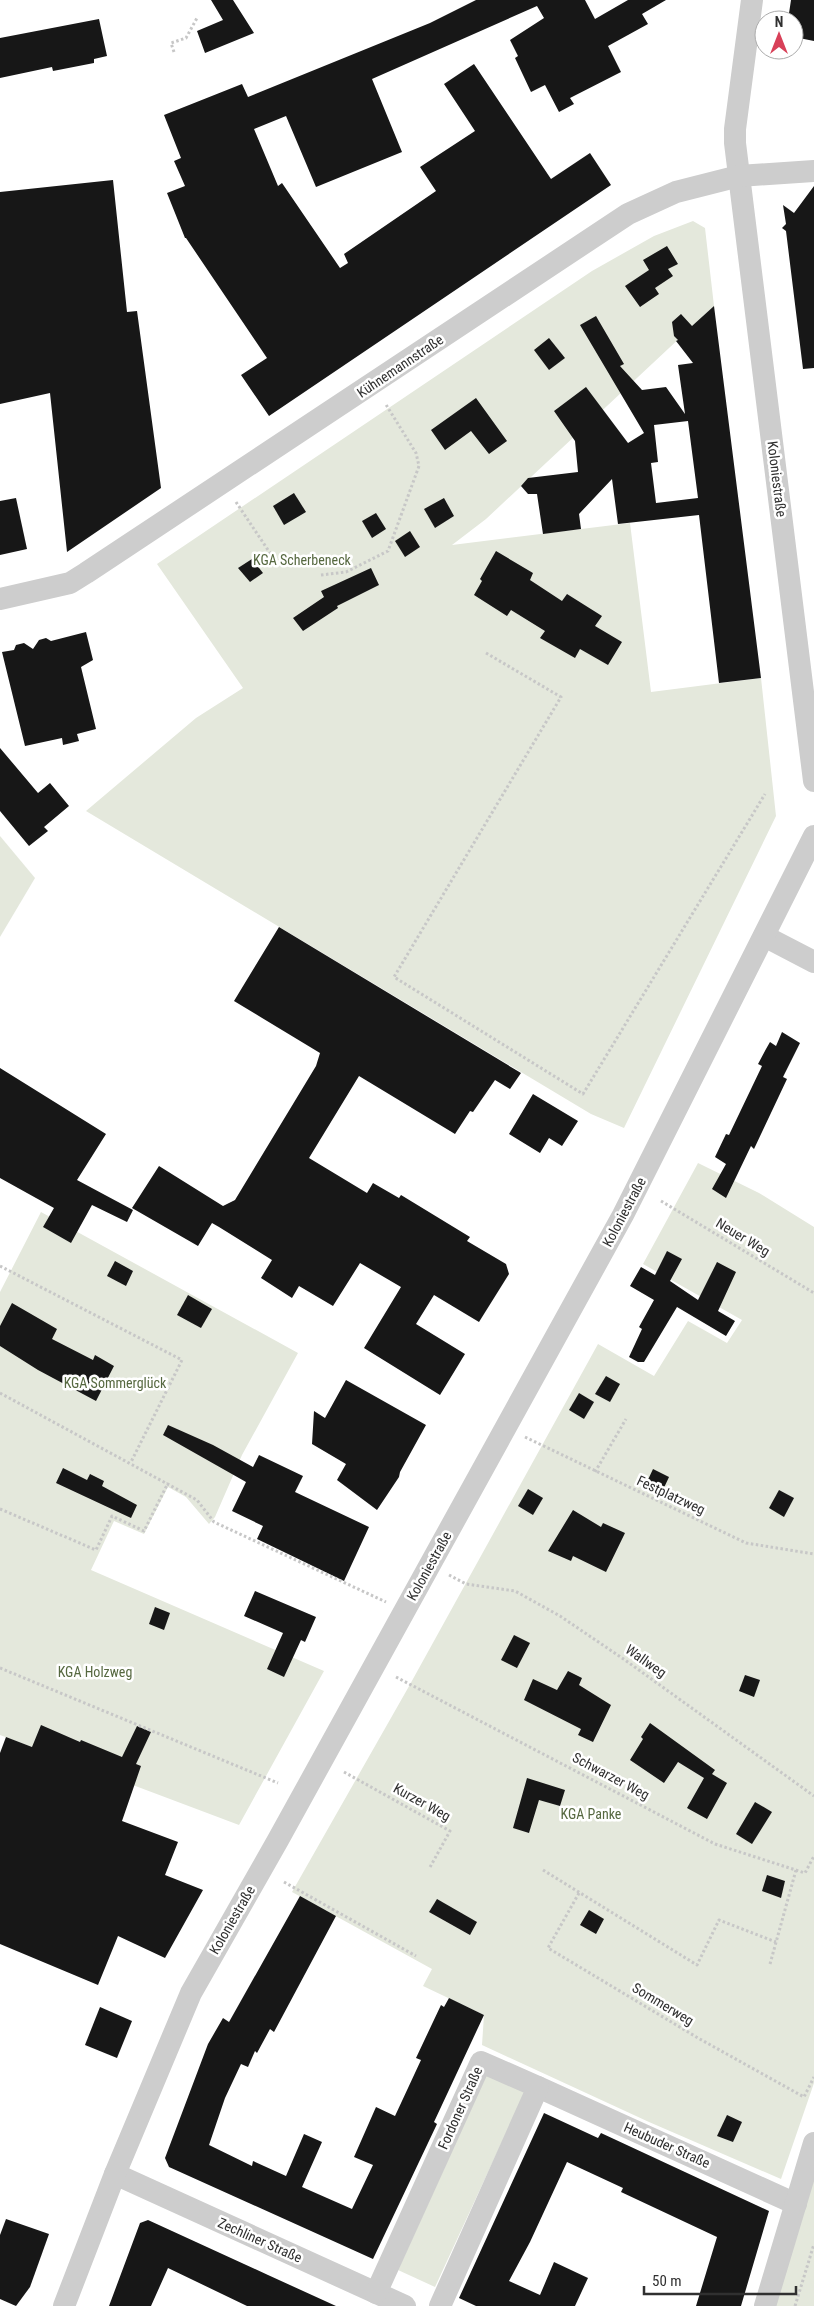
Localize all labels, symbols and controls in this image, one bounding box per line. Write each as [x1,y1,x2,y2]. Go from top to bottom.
north arrow [754,10,804,60]
text: N [775,14,783,30]
street label: Kühnemannstraße [354,331,446,401]
street label: Koloniestraße [764,440,790,518]
park label: KGA Scherbeneck [253,552,352,568]
street label: Koloniestraße [599,1174,649,1249]
street label: Neuer Weg [713,1215,773,1259]
park label: KGA Sommerglück [64,1375,167,1391]
street label: Festplatzweg [634,1472,708,1518]
street label: Koloniestraße [403,1528,455,1603]
street label: Wallweg [623,1641,669,1681]
park label: KGA Holzweg [58,1664,132,1680]
street label: Schwarzer Weg [570,1749,652,1803]
street label: Kurzer Weg [391,1780,453,1824]
park label: KGA Panke [561,1806,622,1822]
street label: Koloniestraße [206,1883,258,1957]
street label: Sommerweg [629,1979,697,2029]
street label: Fordoner Straße [435,2064,485,2152]
street label: Heubuder Straße [621,2119,713,2171]
street label: Zechliner Straße [216,2214,305,2266]
scale bar [644,2264,796,2296]
text: 50 m [652,2272,682,2290]

